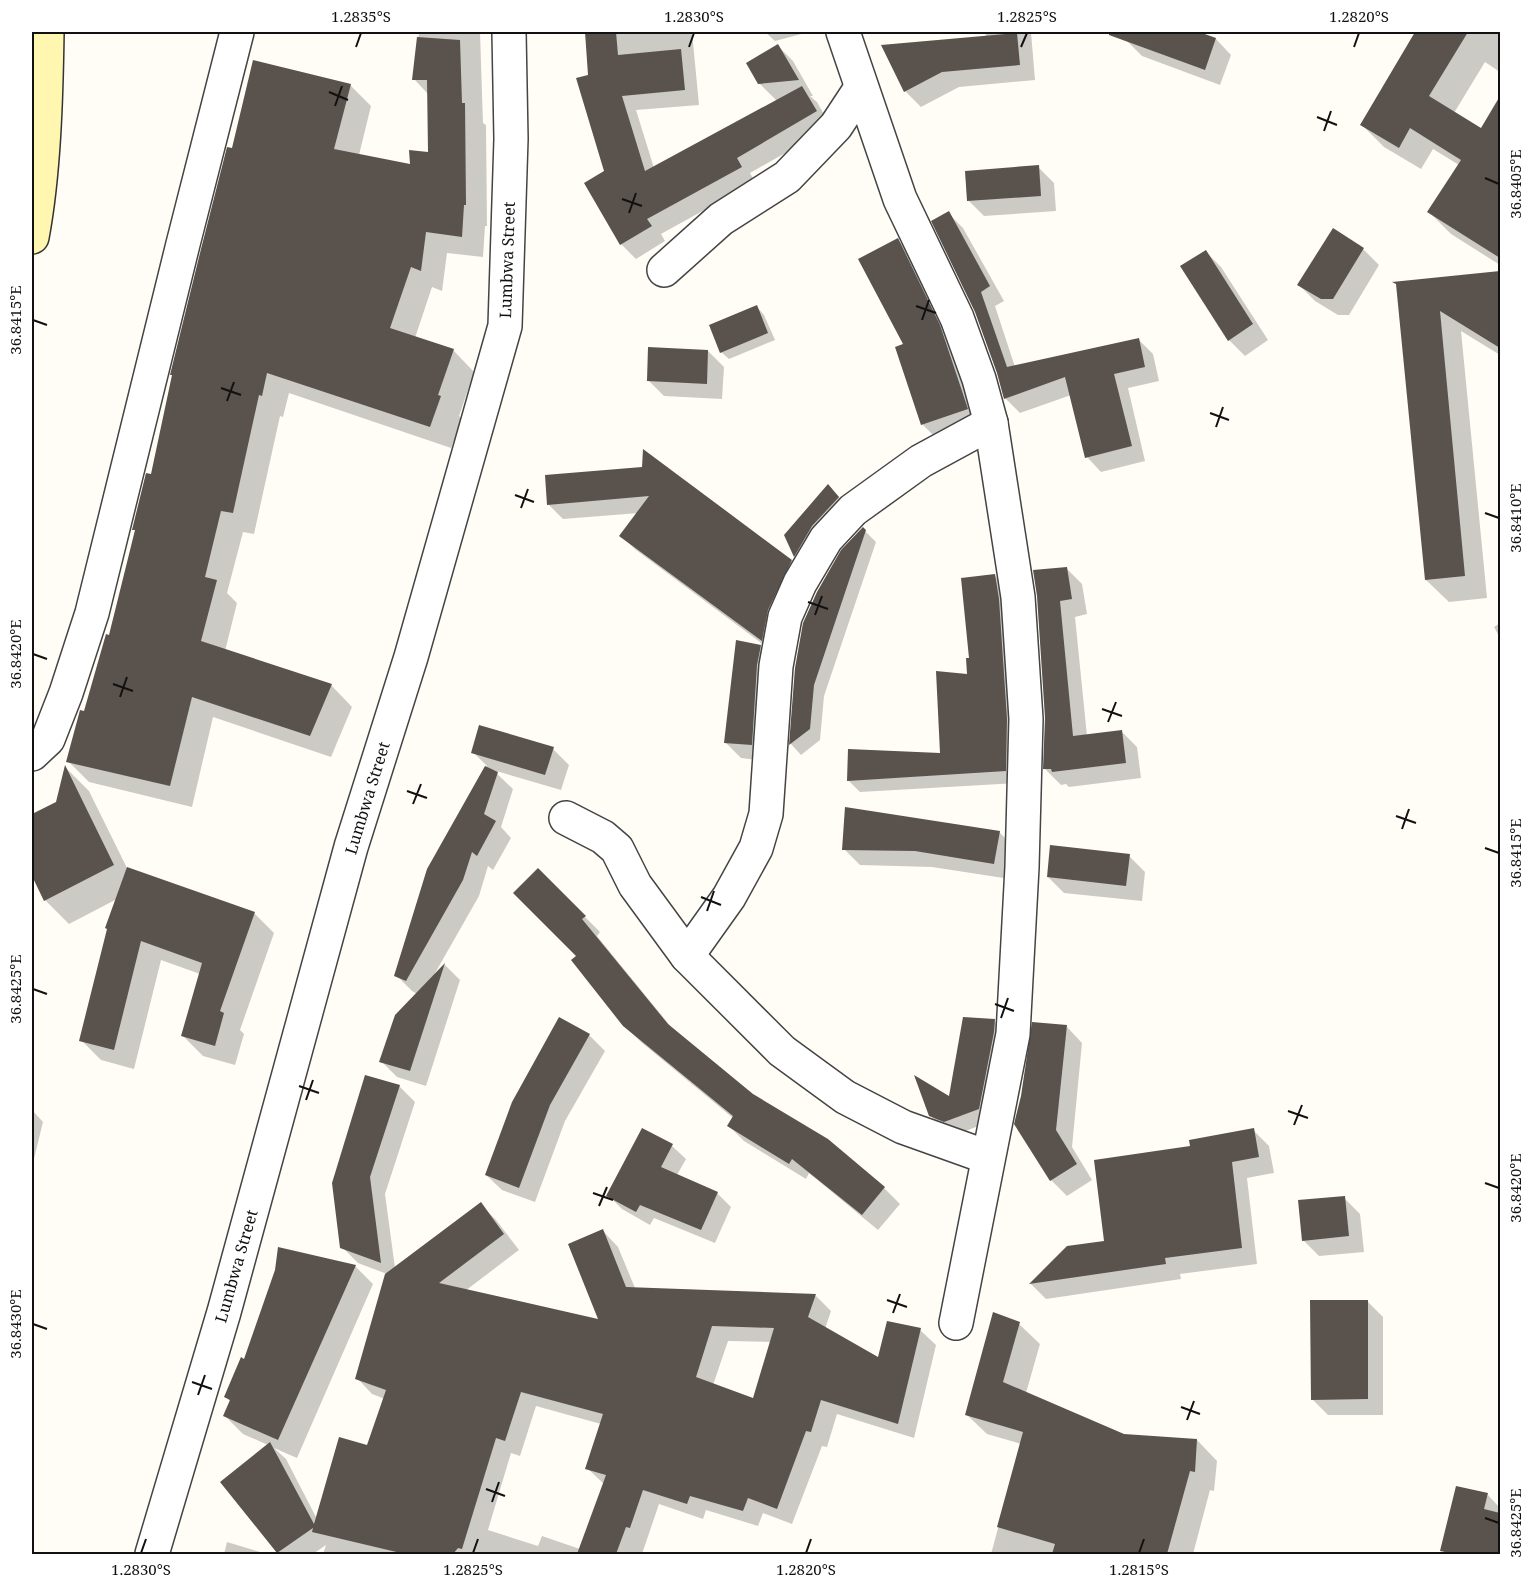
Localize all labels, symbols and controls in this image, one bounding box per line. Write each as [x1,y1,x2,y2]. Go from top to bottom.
text: 1.2835°S [331,6,391,26]
text: 1.2830°S [664,6,724,26]
text: 1.2825°S [997,6,1057,26]
text: 1.2820°S [1329,6,1389,26]
text: 36.8405°E [1505,149,1525,219]
street label: Lumbwa Street [494,201,520,319]
text: 36.8415°E [5,285,25,355]
text: 36.8410°E [1505,483,1525,553]
text: 36.8420°E [5,619,25,689]
street label: Lumbwa Street [339,739,395,857]
text: 36.8415°E [1505,818,1525,888]
text: 36.8425°E [5,954,25,1024]
text: 36.8420°E [1505,1153,1525,1223]
street label: Lumbwa Street [209,1207,263,1325]
text: 36.8430°E [5,1289,25,1359]
text: 36.8425°E [1505,1488,1525,1558]
text: 1.2830°S [111,1559,171,1579]
text: 1.2825°S [443,1559,503,1579]
text: 1.2820°S [776,1559,836,1579]
text: 1.2815°S [1109,1559,1169,1579]

